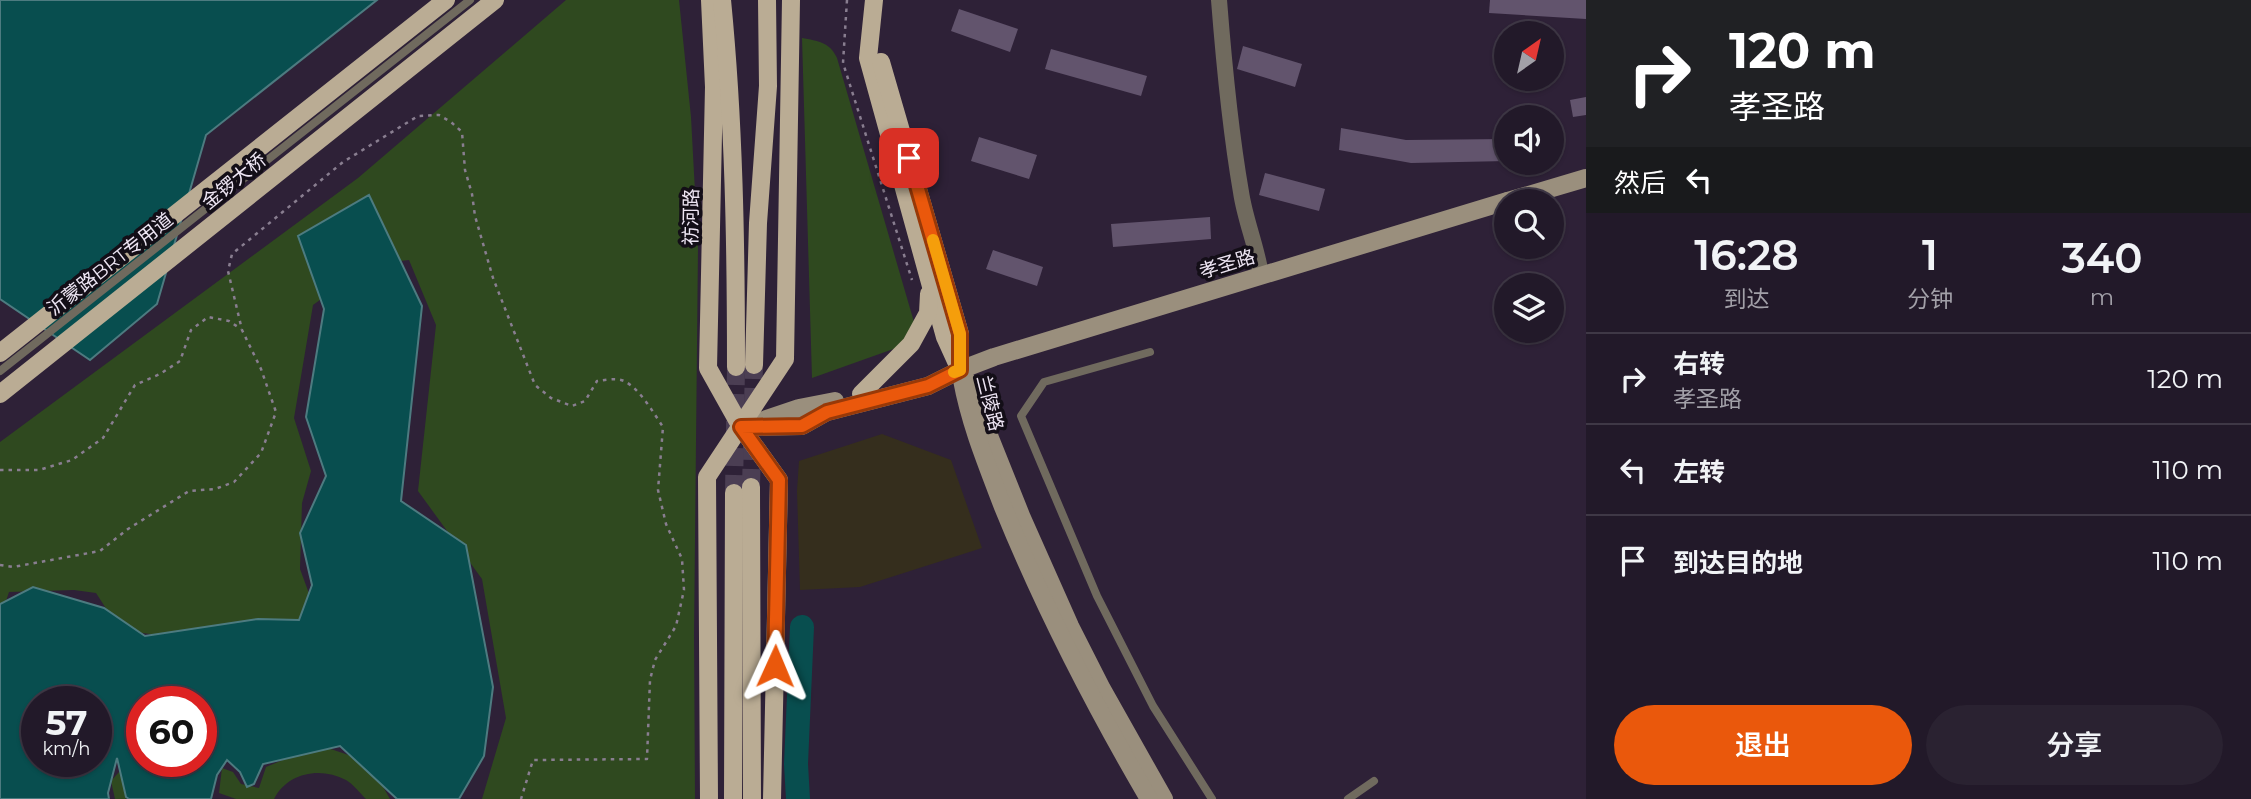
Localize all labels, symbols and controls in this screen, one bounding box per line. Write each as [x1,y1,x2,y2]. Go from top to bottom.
north arrow [1494,21,1564,91]
map controls [1494,21,1564,343]
text: 120 m [1729,21,1876,80]
icon: right [1614,28,1705,119]
text: 孝圣路 [1729,87,1825,126]
button: sound [1494,105,1564,175]
pin [879,128,939,188]
icon: arrive [890,139,928,177]
street label: 金锣大桥 [197,148,271,214]
icon: left [1680,161,1718,199]
text: 然后 [1614,167,1666,199]
street label: 祊河路 [679,188,703,246]
button: search [1494,189,1564,259]
street label: 沂蒙路BRT专用道 [43,208,177,320]
text: 16:28 [1694,229,1799,281]
text: 1 [1922,229,1938,281]
text: 340 [2061,232,2143,284]
street label: 孝圣路 [1196,245,1258,283]
button: layers [1494,273,1564,343]
text: m [2090,283,2114,311]
text: 到达 [1724,285,1770,313]
text: 分钟 [1907,285,1953,313]
text: 右转 [1673,348,1725,380]
icon: right [1614,360,1652,398]
text: 120 m [2147,363,2223,395]
street label: 兰陵路 [972,373,1008,433]
text: 孝圣路 [1673,385,1742,413]
icon: left [1614,451,1652,489]
text: 110 m [2153,454,2223,486]
text: 左转 [1673,456,1725,488]
icon: arrive [1614,542,1652,580]
text: 110 m [2153,545,2223,577]
text: 到达目的地 [1673,547,1803,579]
position arrow [738,629,812,703]
speed limit sign: 60 [126,686,217,777]
text: 57 [45,701,88,744]
button: 退出 [1614,705,1912,785]
button: 分享 [1926,705,2223,785]
text: km/h [42,738,91,760]

